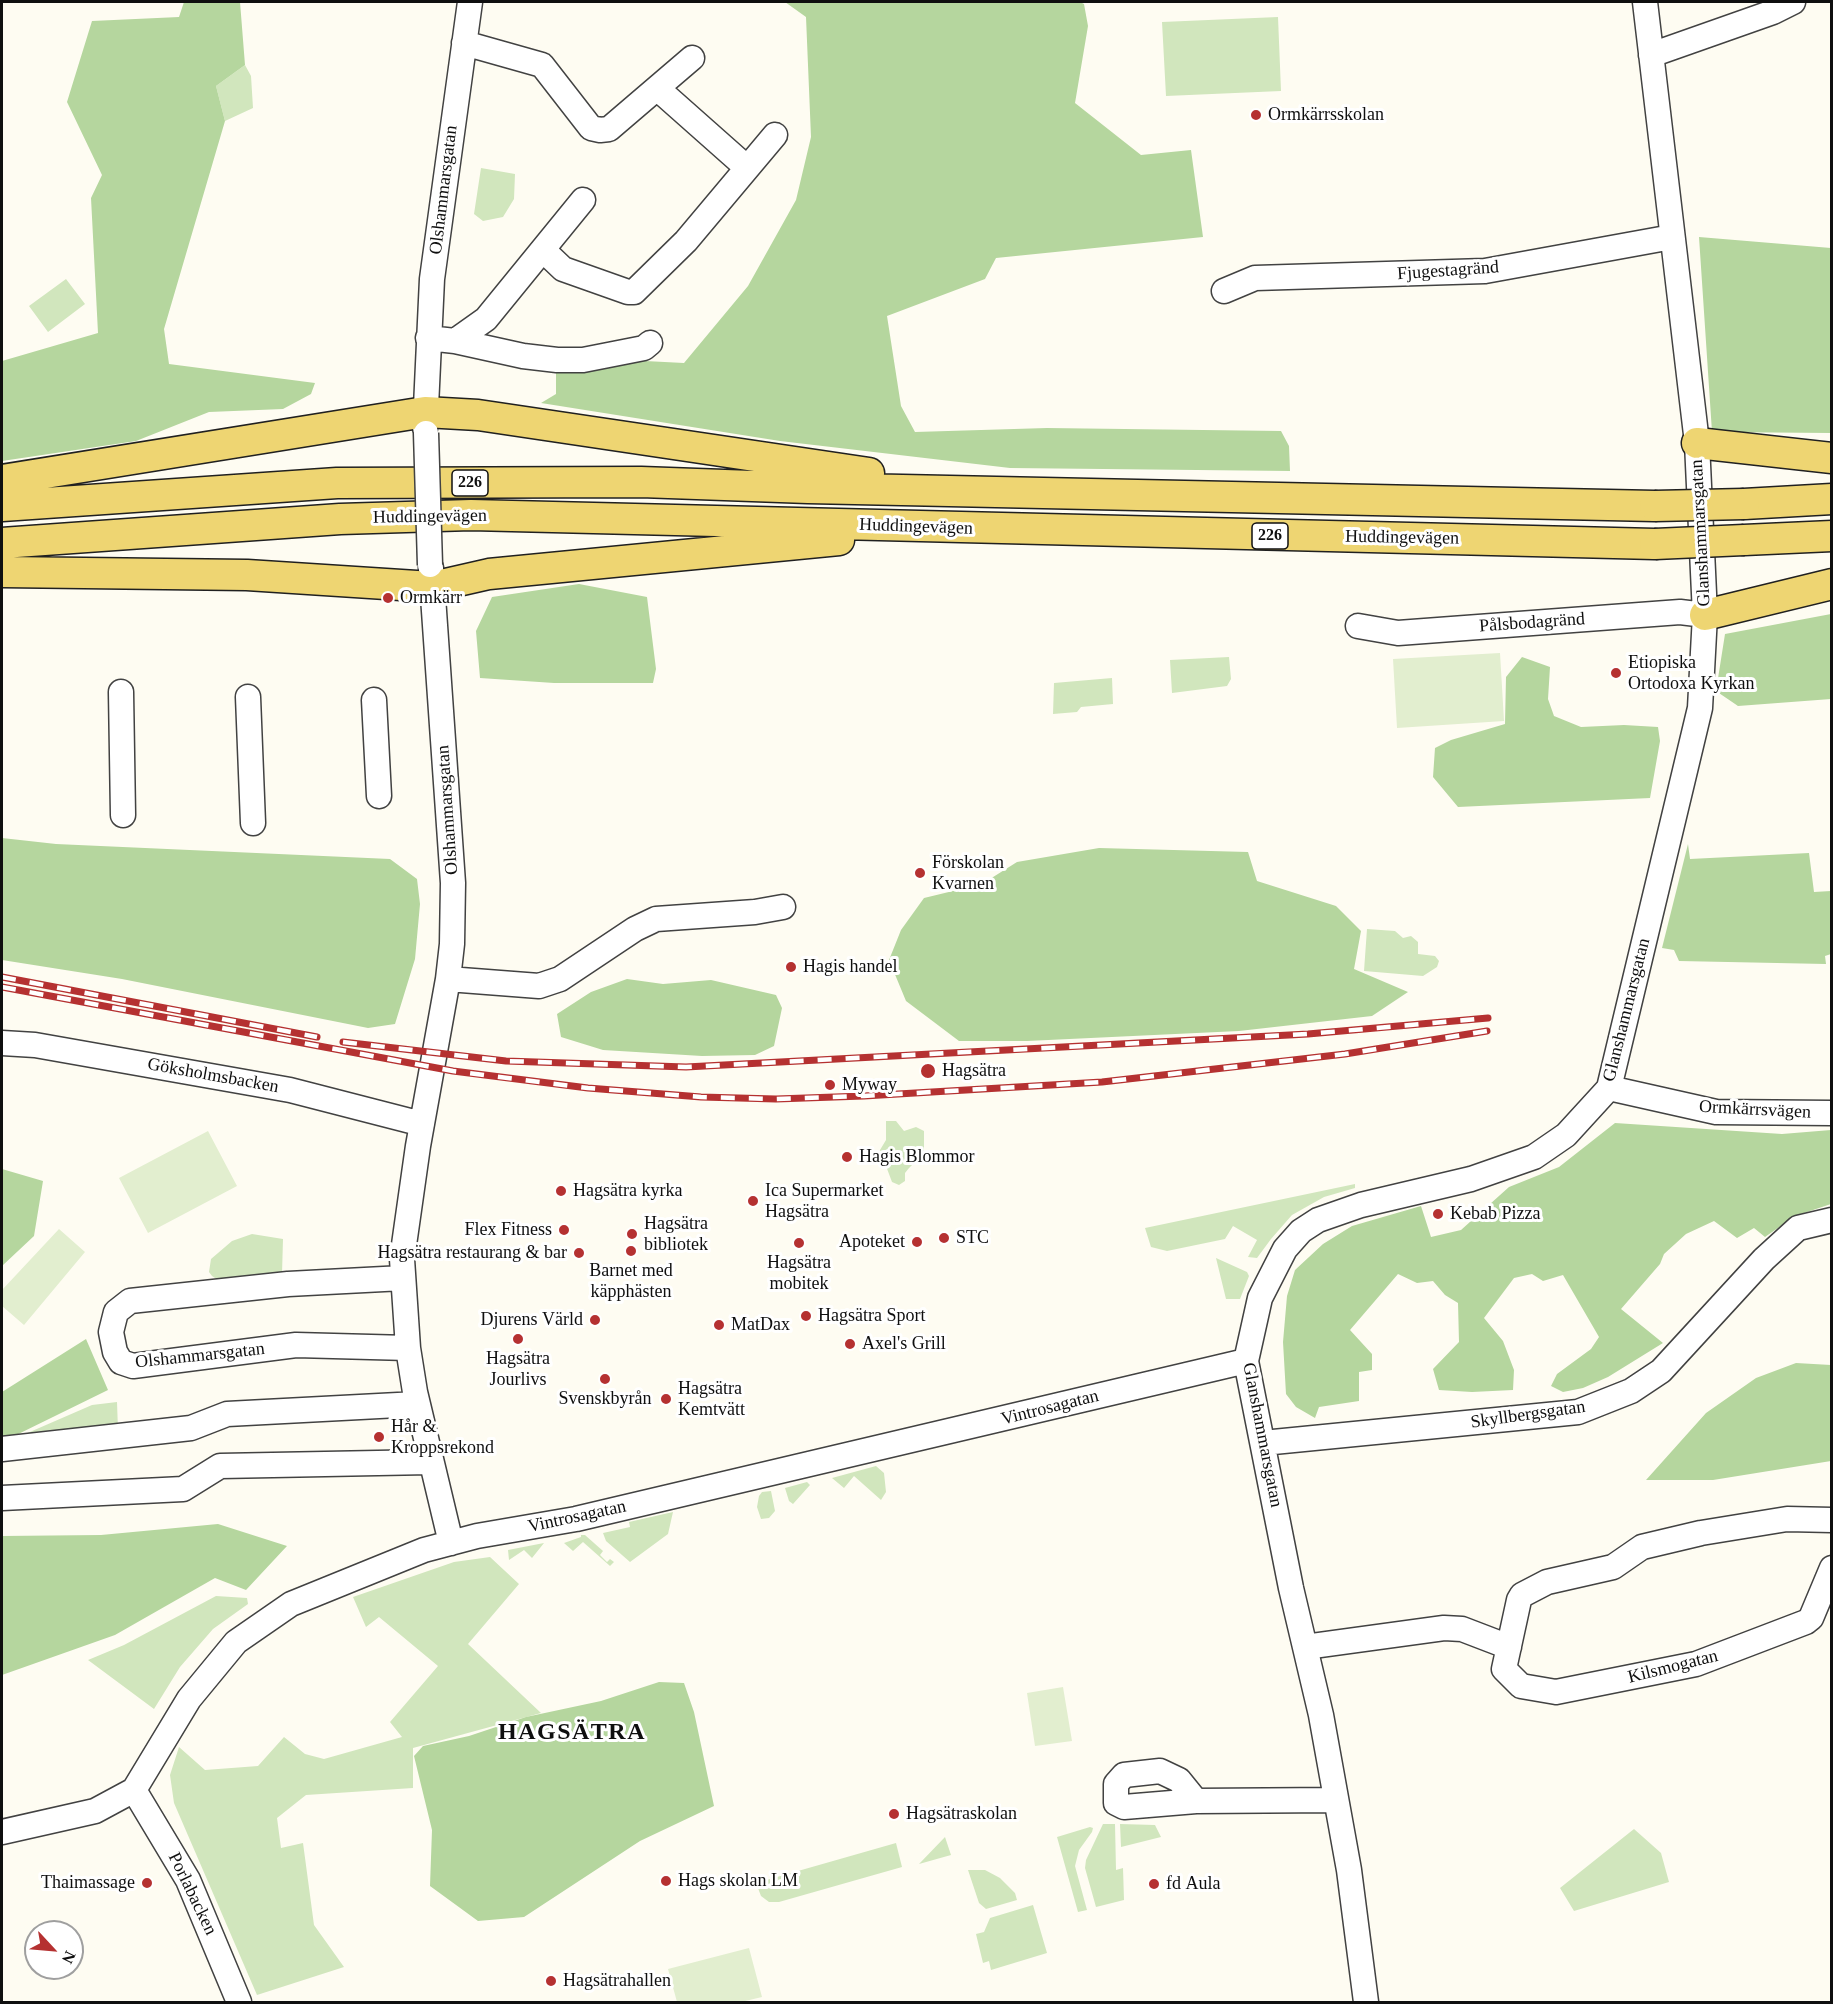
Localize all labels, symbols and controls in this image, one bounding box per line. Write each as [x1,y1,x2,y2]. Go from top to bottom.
place label: Ormkärrsskolan [1268,104,1384,126]
marker: Ormkärrsskolan [1249,108,1263,122]
street label: Olshammarsgatan [425,124,463,256]
street label: Fjugestagränd [1396,257,1500,285]
street label: Glanshammarsgatan [1686,459,1716,607]
road number: 226 [452,470,488,496]
street label: Huddingevägen [373,505,487,529]
street label: Huddingevägen [859,514,973,540]
road number: 226 [1252,523,1288,549]
street label: Huddingevägen [1345,526,1459,550]
place label: Ormkärr [400,587,462,609]
marker: Ormkärr [381,591,395,605]
street label: Pålsbodagränd [1478,609,1586,637]
place label: Etiopiska Ortodoxa Kyrkan [1628,652,1754,694]
marker: Etiopiska Ortodoxa Kyrkan [1609,666,1623,680]
street label: Olshammarsgatan [433,744,463,876]
place label: Förskolan Kvarnen [932,852,1004,894]
marker: Förskolan Kvarnen [913,866,927,880]
street label: Glanshammarsgatan [1599,936,1655,1084]
place label: Hagis handel [803,956,897,978]
marker: Hagis handel [784,960,798,974]
street label: Göksholmsbacken [146,1054,280,1098]
place label: Hagsätra [942,1060,1006,1082]
marker: Hagsätra [919,1062,937,1080]
place label: Myway [842,1074,897,1096]
marker: Myway [823,1078,837,1092]
street label: Ormkärrsvägen [1699,1096,1811,1124]
place label: Hagis Blommor [859,1146,974,1168]
marker: Hagis Blommor [840,1150,854,1164]
place label: Hagsätra kyrka [573,1180,682,1202]
place label: Ica Supermarket Hagsätra [765,1180,883,1222]
marker: Hagsätra kyrka [554,1184,568,1198]
marker: Ica Supermarket Hagsätra [746,1194,760,1208]
place label: Kebab Pizza [1450,1203,1540,1225]
marker: Kebab Pizza [1431,1207,1445,1221]
place label: Hagsätra bibliotek [644,1213,708,1256]
place label: Flex Fitness [464,1219,552,1241]
marker: Flex Fitness [557,1223,571,1237]
marker: Hagsätra bibliotek [625,1227,639,1241]
place label: STC [956,1227,989,1249]
place label: Apoteket [839,1231,905,1253]
marker: STC [937,1231,951,1245]
marker: Apoteket [910,1235,924,1249]
marker: Hagsätra mobitek [792,1236,806,1250]
place label: Hagsätra restaurang & bar [378,1242,567,1264]
marker: Barnet med käpphästen [624,1244,638,1258]
marker: Hagsätra restaurang & bar [572,1246,586,1260]
place label: Hagsätra mobitek [767,1252,831,1294]
place label: Barnet med käpphästen [589,1260,673,1302]
place label: Hagsätra Sport [818,1305,925,1327]
place label: Djurens Värld [481,1309,583,1331]
marker: Hagsätra Sport [799,1309,813,1323]
marker: Djurens Värld [588,1313,602,1327]
place label: MatDax [731,1314,790,1336]
marker: MatDax [712,1318,726,1332]
marker: Hagsätra Jourlivs [511,1332,525,1346]
place label: Axel's Grill [862,1333,946,1355]
marker: Axel's Grill [843,1337,857,1351]
street label: Olshammarsgatan [134,1338,266,1374]
place label: Hagsätra Jourlivs [486,1348,550,1390]
street label: Glanshammarsgatan [1237,1361,1287,1509]
marker: Svenskbyrån [598,1372,612,1386]
place label: Hagsätra Kemtvätt [678,1378,745,1420]
street label: Vintrosagatan [999,1385,1101,1431]
place label: Svenskbyrån [559,1388,651,1410]
marker: Hagsätra Kemtvätt [659,1392,673,1406]
street label: Skyllbergsgatan [1469,1396,1587,1434]
place label: Hår & Kroppsrekond [391,1416,494,1458]
marker: Hår & Kroppsrekond [372,1430,386,1444]
street label: Vintrosagatan [526,1496,628,1538]
street label: Kilsmogatan [1626,1645,1720,1689]
district label: HAGSÄTRA [498,1719,646,1747]
place label: Hagsätraskolan [906,1803,1017,1825]
marker: Hagsätraskolan [887,1807,901,1821]
street label: Porlabacken [163,1849,221,1939]
place label: Hags skolan LM [678,1870,798,1892]
place label: Thaimassage [41,1872,135,1894]
place label: fd Aula [1166,1873,1220,1895]
marker: Hags skolan LM [659,1874,673,1888]
marker: Thaimassage [140,1876,154,1890]
marker: fd Aula [1147,1877,1161,1891]
north arrow [24,1920,84,1980]
text: N [59,1948,79,1966]
place label: Hagsätrahallen [563,1970,671,1992]
marker: Hagsätrahallen [544,1974,558,1988]

